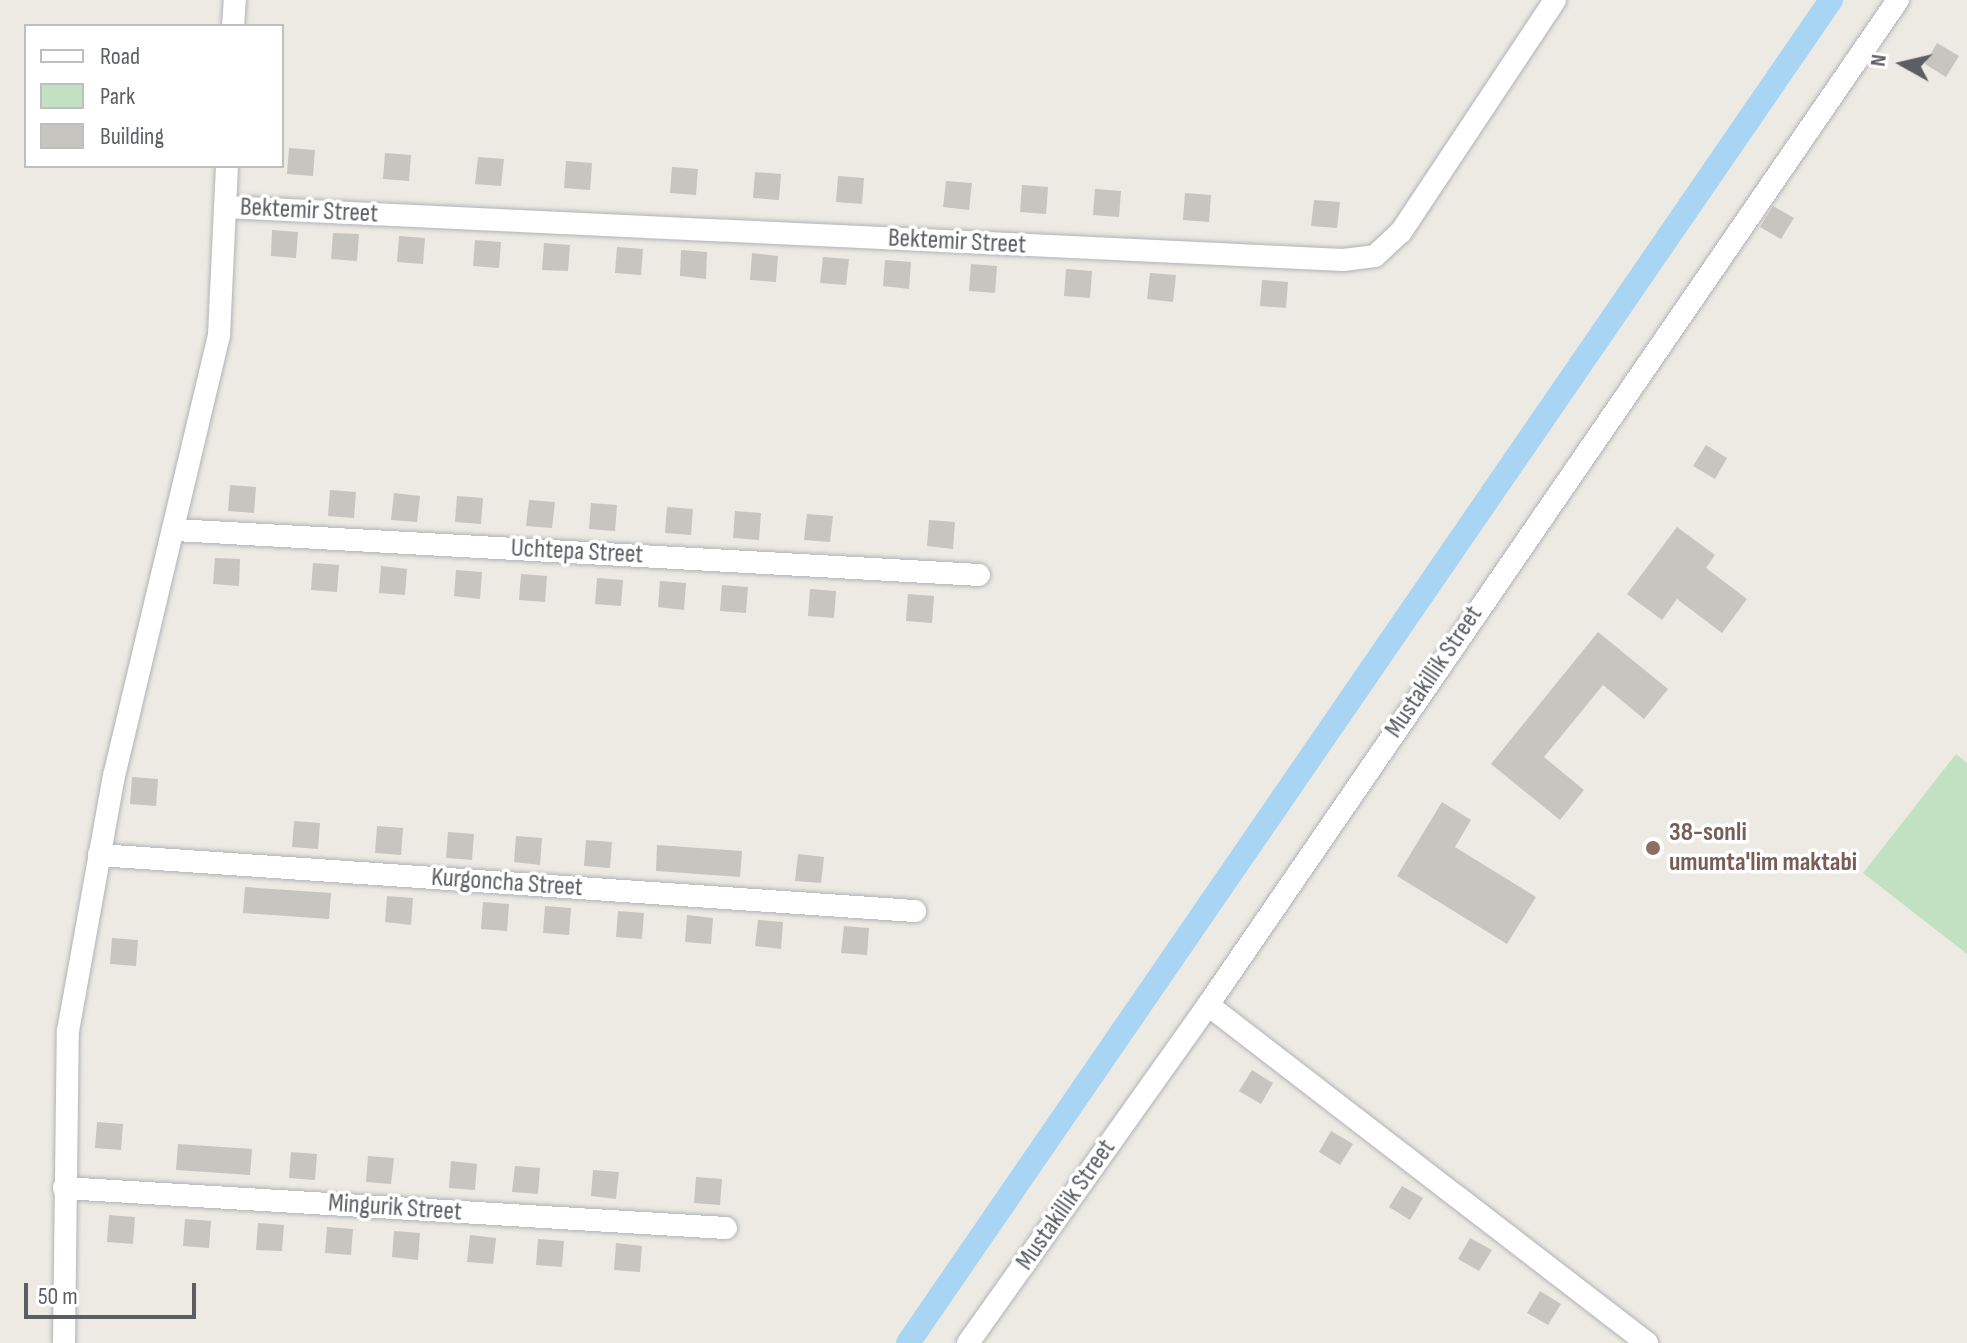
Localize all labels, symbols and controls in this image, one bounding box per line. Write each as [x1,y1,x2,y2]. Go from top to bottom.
legend [24,24,284,168]
north arrow [1863,24,1943,104]
text: Road [100,42,140,71]
text: N [1865,53,1893,68]
text: Park [100,82,135,111]
text: Building [100,122,164,151]
street label: Bektemir Street [239,192,379,230]
street label: Bektemir Street [887,223,1027,261]
street label: Uchtepa Street [510,533,644,571]
street label: Mustakillik Street [1379,600,1489,744]
place label: 38-sonli umumta'lim maktabi [1669,817,1857,878]
marker: 38-sonli umumta'lim maktabi [1644,839,1662,857]
street label: Kurgoncha Street [430,862,584,904]
street label: Mustakillik Street [1010,1134,1122,1276]
street label: Mingurik Street [327,1188,463,1228]
scale bar [28,1267,200,1317]
text: 50 m [38,1282,78,1311]

